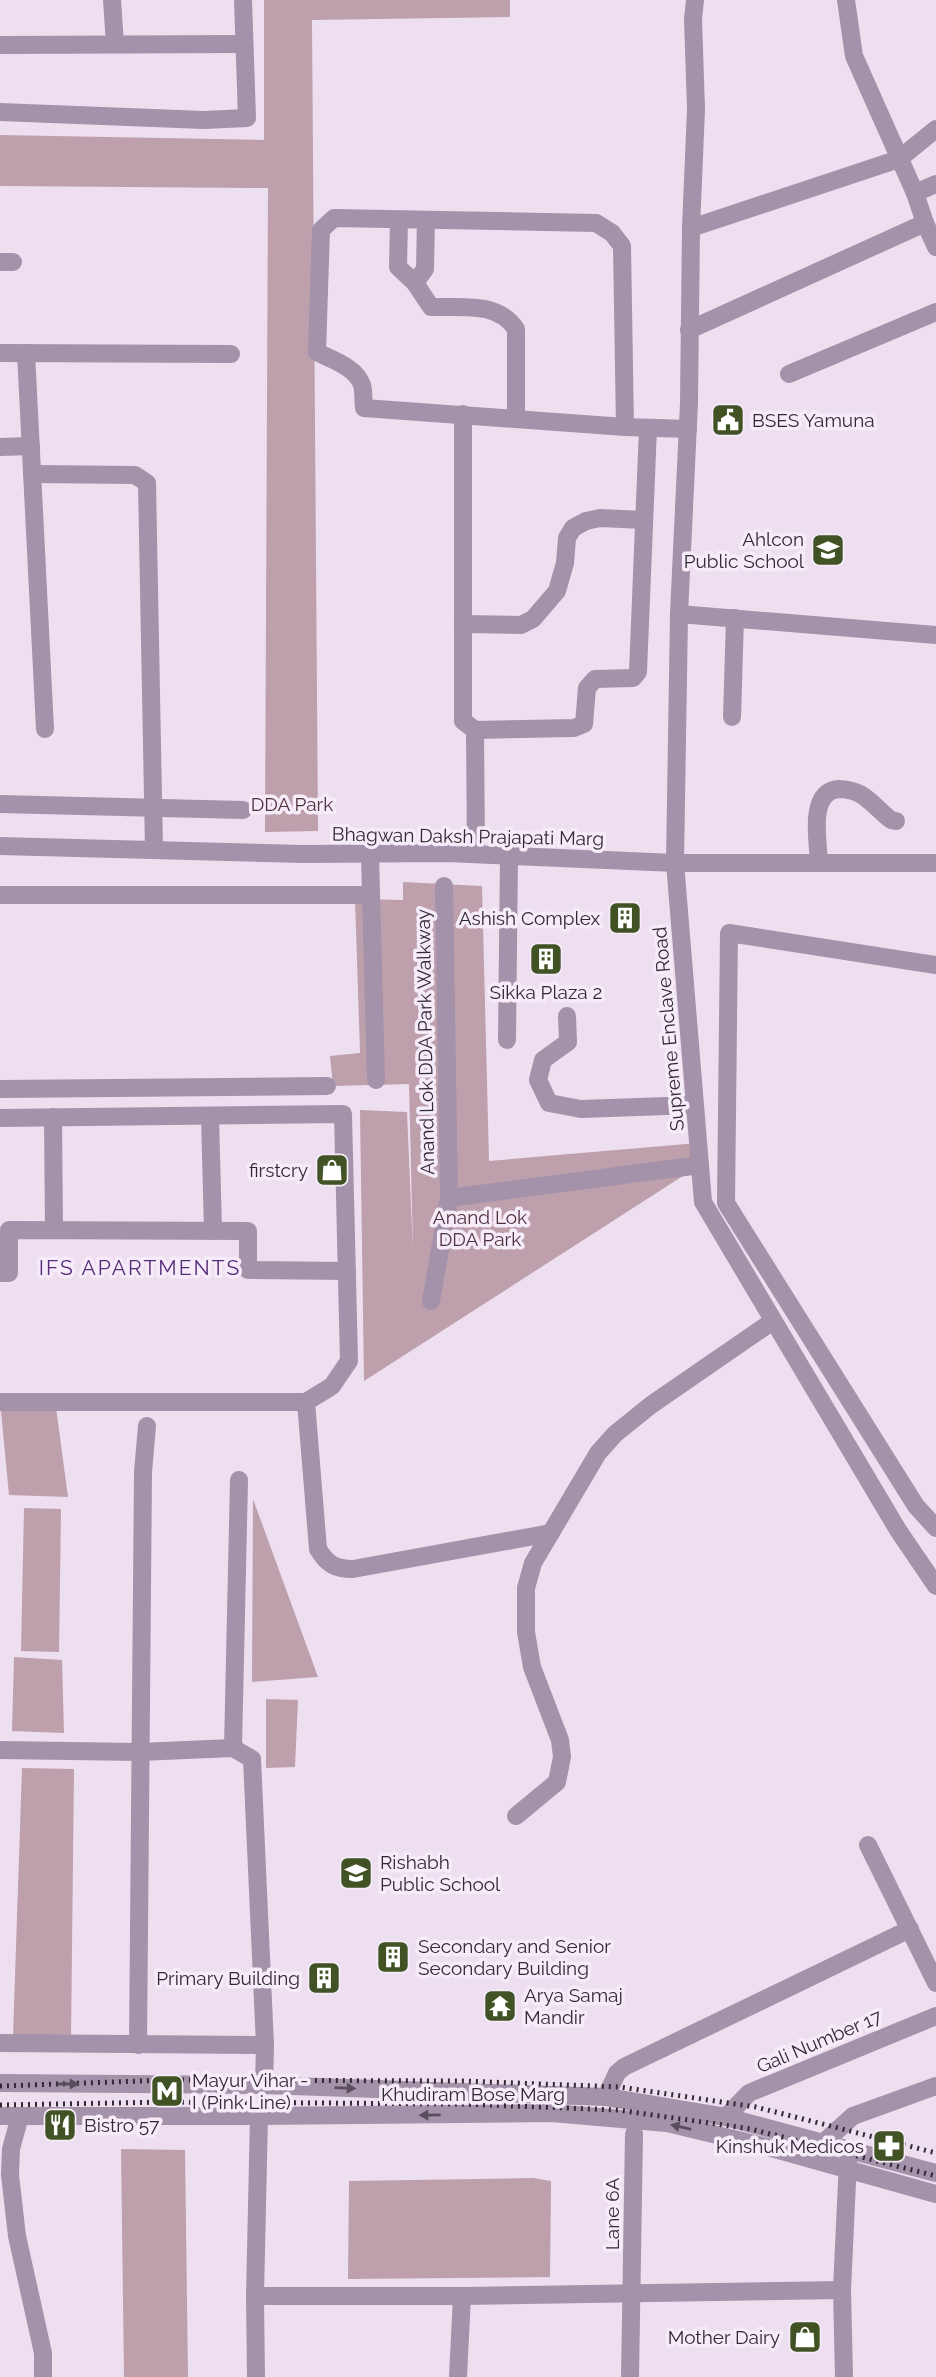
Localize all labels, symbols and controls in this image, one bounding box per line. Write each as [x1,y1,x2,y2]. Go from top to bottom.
public building icon: BSES Yamuna [709,401,747,439]
place label: BSES Yamuna [752,409,875,431]
place label: Ahlcon Public School [684,528,805,572]
school or university icon: Ahlcon Public School [809,531,847,569]
park label: DDA Park [251,793,333,815]
street label: Bhagwan Daksh Prajapati Marg [332,823,604,849]
building icon: Ashish Complex [606,899,644,937]
place label: Ashish Complex [459,907,600,929]
street label: Anand Lok DDA Park Walkway [412,909,438,1175]
street label: Supreme Enclave Road [648,926,688,1132]
building icon: Sikka Plaza 2 [527,940,565,978]
place label: Sikka Plaza 2 [490,981,602,1003]
shop icon: firstcry [313,1151,351,1189]
place label: firstcry [249,1159,308,1181]
park label: Anand Lok DDA Park [433,1206,527,1250]
district label: IFS APARTMENTS [39,1255,241,1280]
place label: Rishabh Public School [380,1851,501,1895]
school or university icon: Rishabh Public School [337,1854,375,1892]
place label: Secondary and Senior Secondary Building [418,1935,611,1979]
building icon: Secondary and Senior Secondary Building [374,1938,412,1976]
building icon: Primary Building [305,1959,343,1997]
place label: Primary Building [156,1967,300,1989]
place label: Arya Samaj Mandir [524,1984,623,2028]
temple icon: Arya Samaj Mandir [481,1987,519,2025]
street label: Gali Number 17 [753,2005,885,2077]
place label: Mayur Vihar - I (Pink Line) [192,2069,308,2113]
metro station icon: Mayur Vihar - I (Pink Line) [148,2072,186,2110]
one-way arrow [57,2078,79,2089]
one-way arrow [334,2082,356,2093]
street label: Khudiram Bose Marg [381,2083,565,2105]
restaurant icon: Bistro 57 [41,2106,79,2144]
one-way arrow [418,2109,440,2120]
place label: Bistro 57 [84,2114,159,2136]
one-way arrow [670,2121,692,2132]
pharmacy icon: Kinshuk Medicos [870,2127,908,2165]
place label: Kinshuk Medicos [716,2135,864,2157]
street label: Lane 6A [601,2178,623,2250]
shop icon: Mother Dairy [786,2318,824,2356]
place label: Mother Dairy [668,2326,780,2348]

